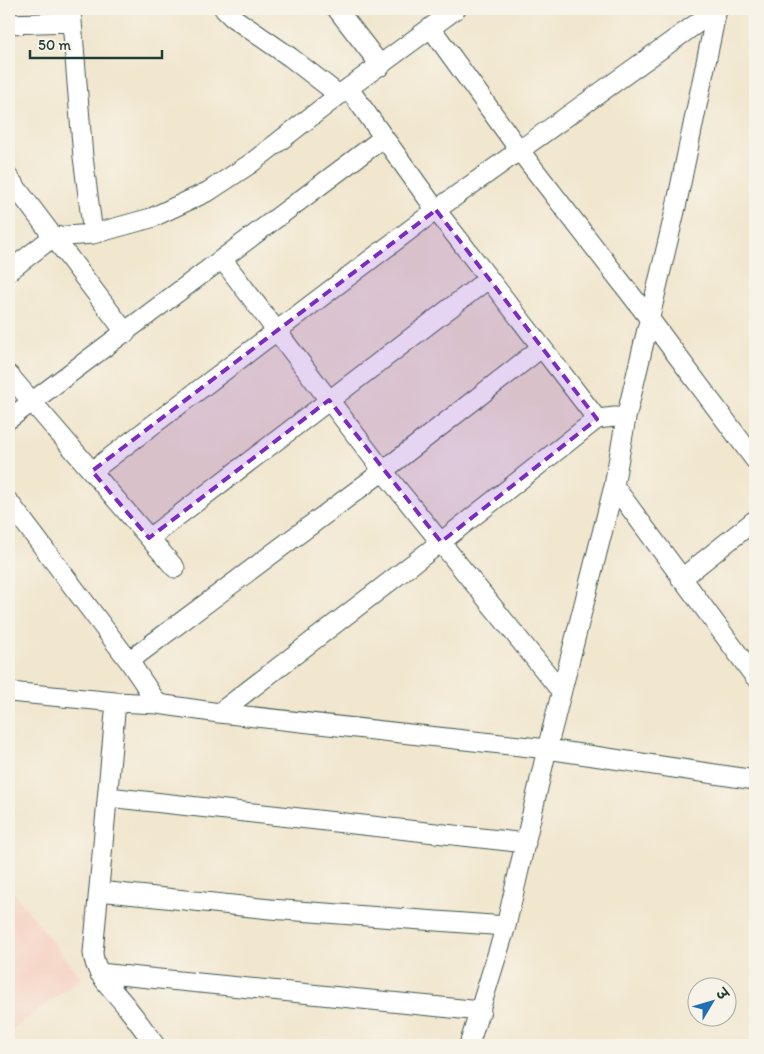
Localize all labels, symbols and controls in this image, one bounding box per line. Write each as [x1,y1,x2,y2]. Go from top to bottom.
scale bar [30,28,162,60]
text: 50 m [38,36,71,54]
north arrow [686,976,736,1026]
text: उ [711,984,732,1005]

